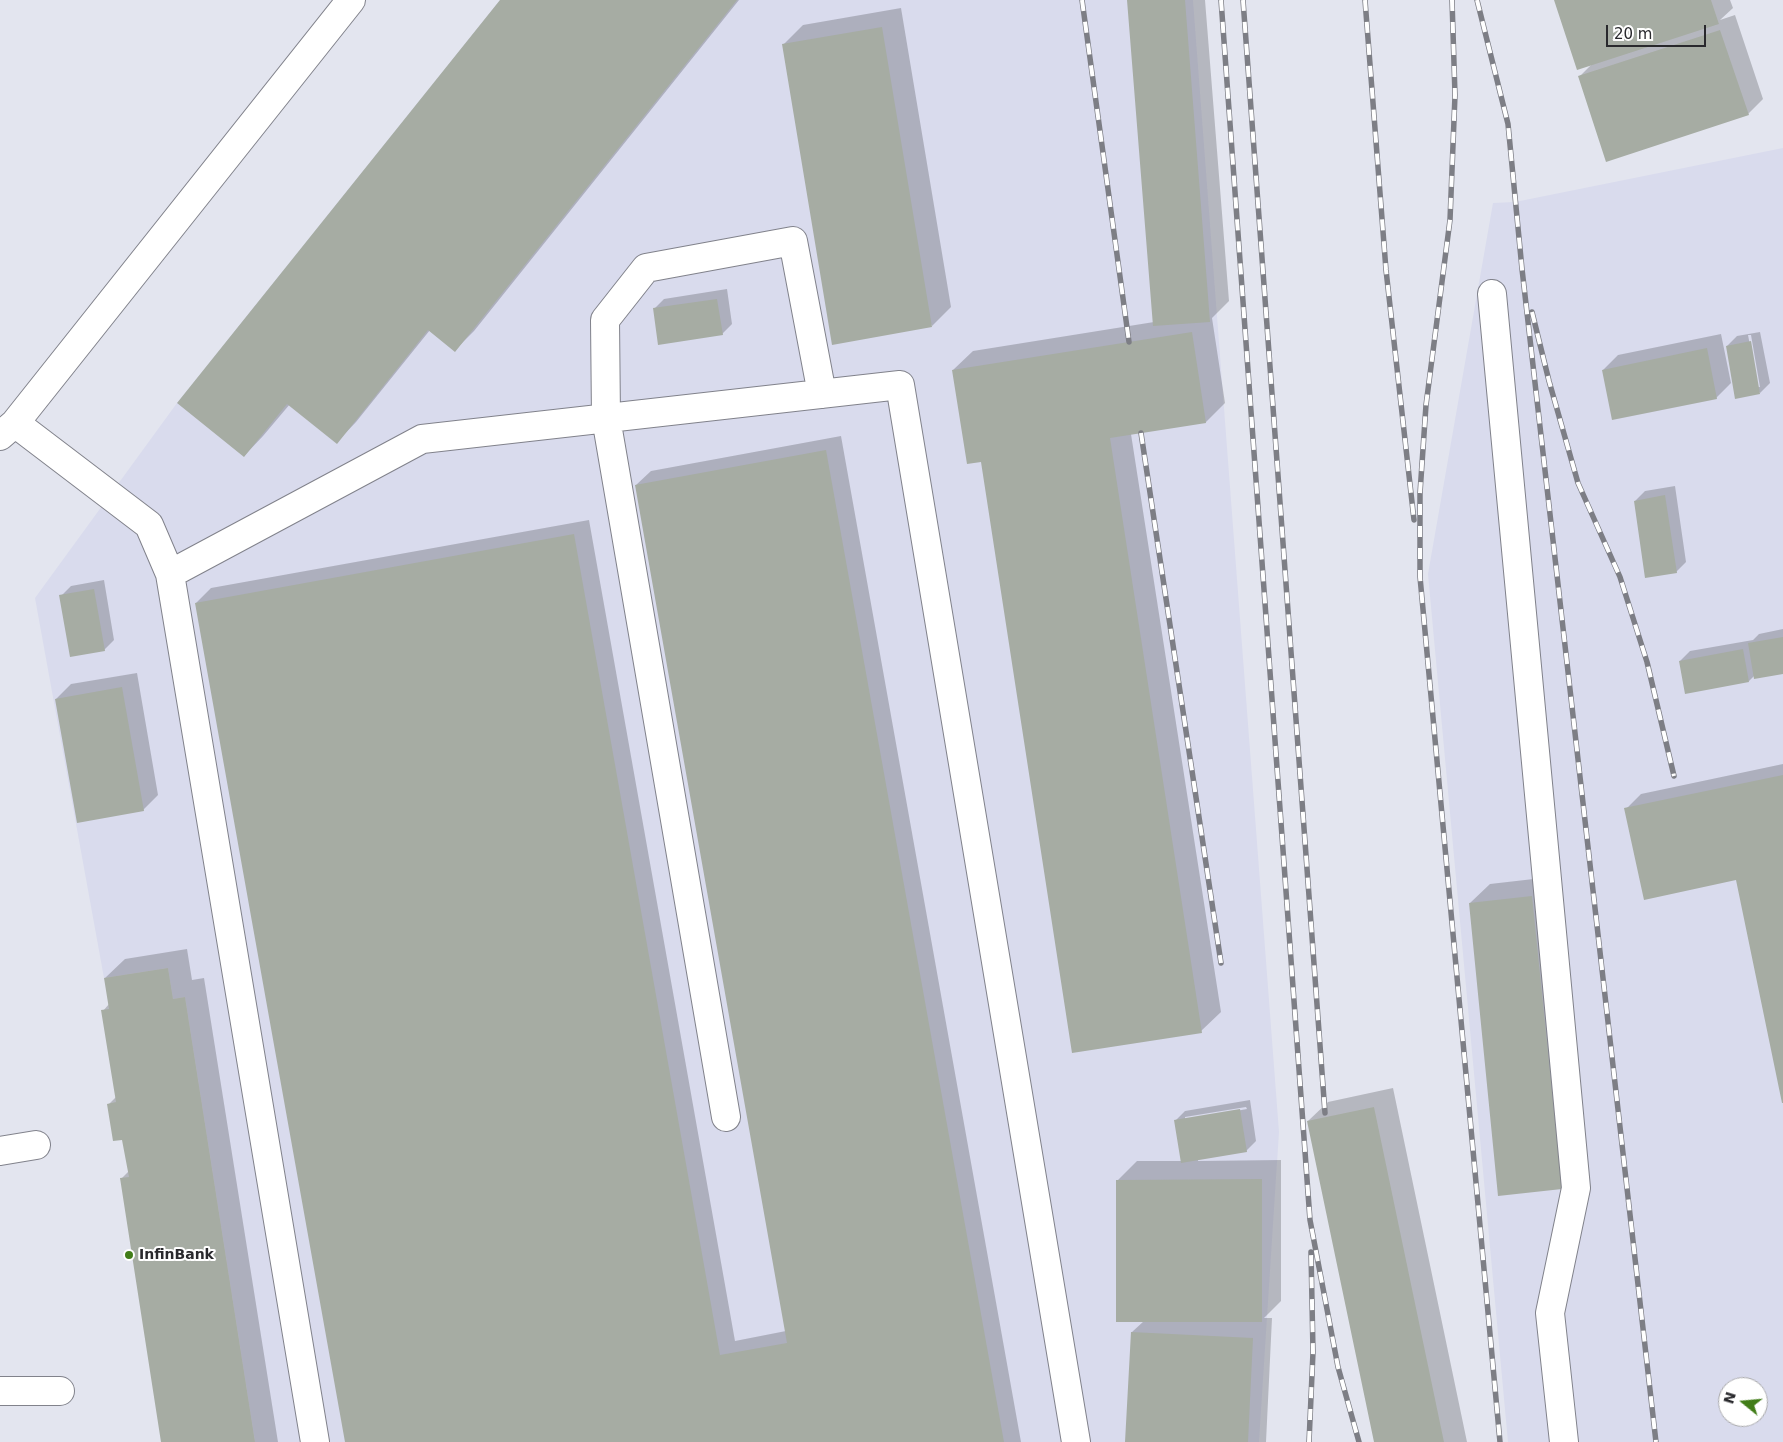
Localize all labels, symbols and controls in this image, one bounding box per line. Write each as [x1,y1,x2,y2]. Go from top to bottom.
scale bar [1608,15,1708,47]
text: 20 m [1614,25,1652,43]
place label: InfinBank [139,1247,214,1263]
marker: InfinBank [123,1249,135,1261]
north arrow [1718,1377,1768,1427]
text: N [1720,1390,1739,1406]

